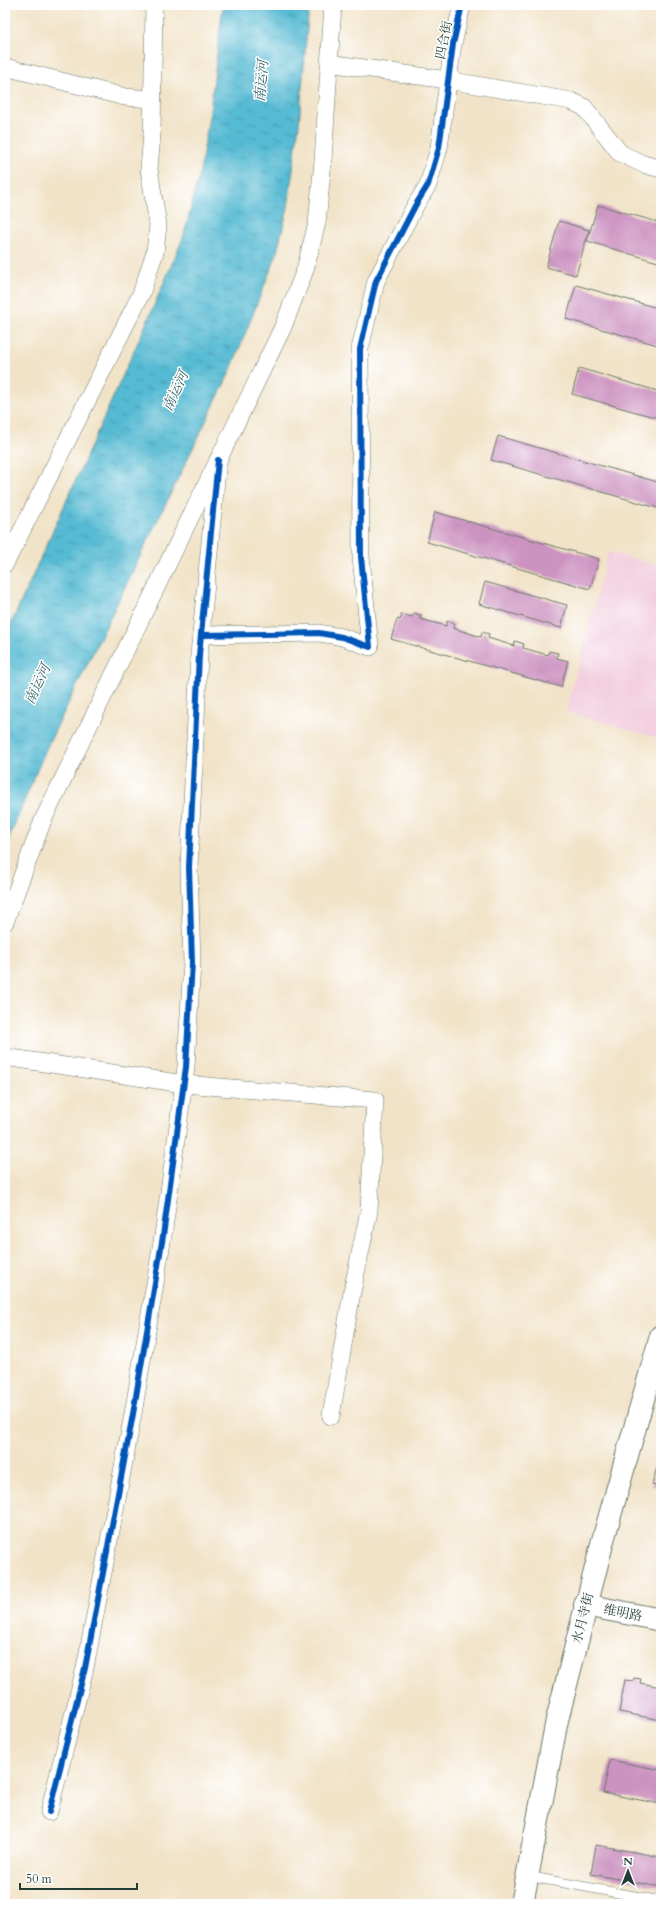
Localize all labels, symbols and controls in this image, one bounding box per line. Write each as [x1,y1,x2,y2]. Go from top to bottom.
street label: 四合街 [431,19,457,61]
water label: 南运河 [250,56,273,103]
water label: 南运河 [158,365,194,414]
water label: 南运河 [20,658,56,707]
street label: 水月寺街 [568,1591,598,1646]
street label: 维明路 [602,1600,644,1626]
north arrow [608,1851,648,1891]
text: N [623,1854,633,1869]
scale bar [20,1865,137,1891]
text: 50 m [26,1871,53,1887]

